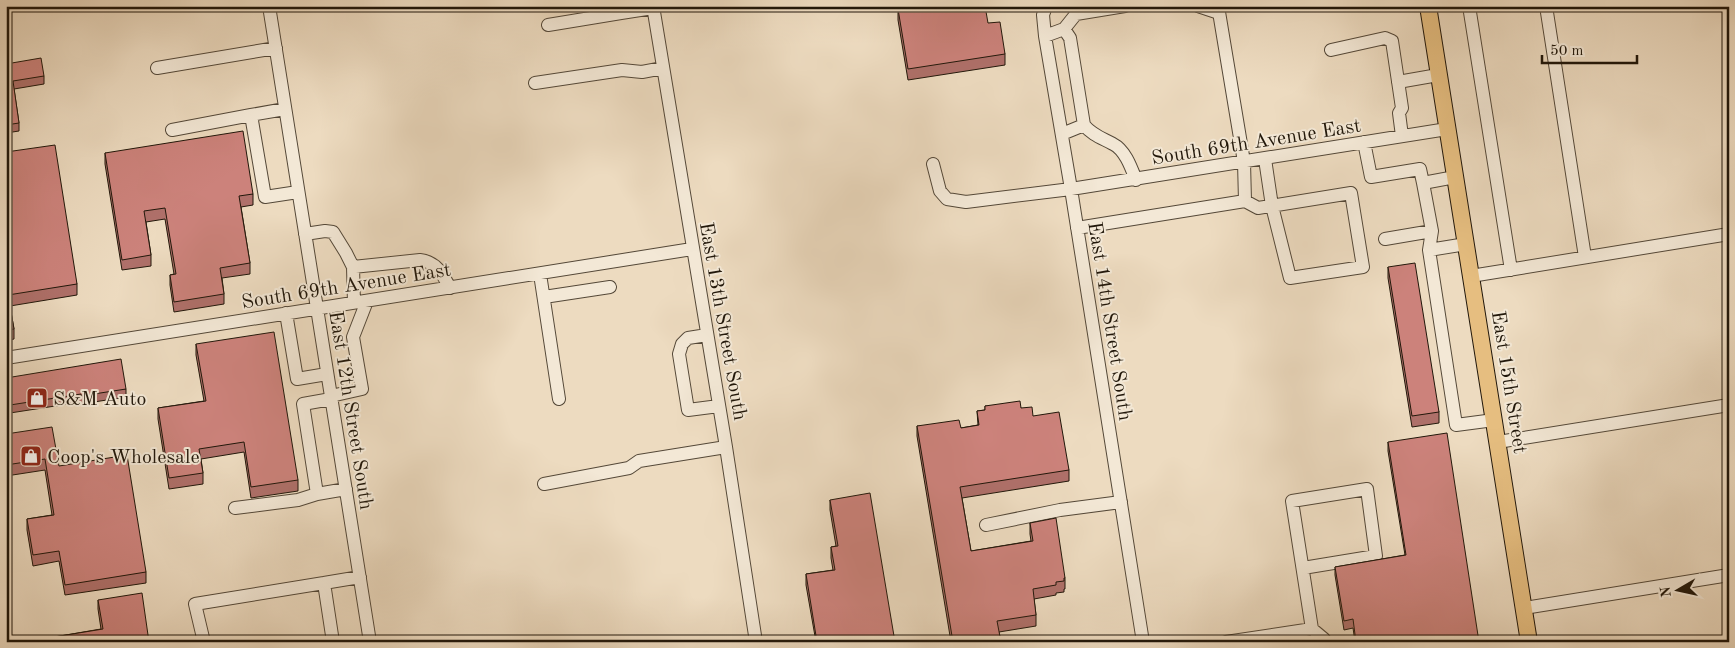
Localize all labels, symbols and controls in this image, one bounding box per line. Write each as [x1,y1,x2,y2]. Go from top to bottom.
scale bar [1542,32,1638,64]
text: 50 m [1550,44,1584,59]
street label: South 69th Avenue East [1150,117,1362,169]
street label: East 14th Street South [1083,220,1135,422]
street label: East 13th Street South [695,221,749,422]
street label: South 69th Avenue East [240,261,452,313]
street label: East 12th Street South [324,309,376,511]
street label: East 15th Street [1487,309,1529,455]
shop icon: S&M Auto [25,386,49,410]
place label: S&M Auto [53,390,146,410]
shop icon: Coop's Wholesale [19,444,43,468]
place label: Coop's Wholesale [47,448,200,468]
north arrow [1652,566,1702,616]
text: N [1658,585,1674,598]

